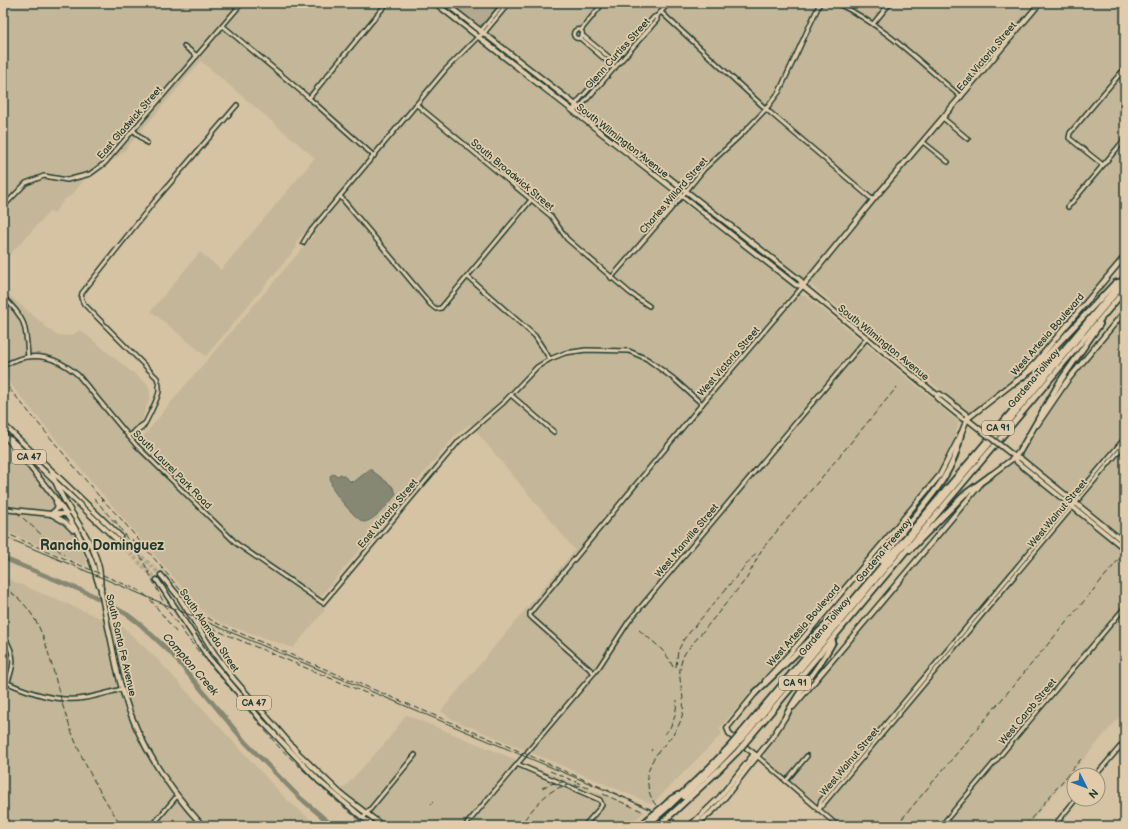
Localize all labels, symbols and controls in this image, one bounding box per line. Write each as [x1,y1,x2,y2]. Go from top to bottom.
street label: Glenn Curtiss Street [583,16,653,92]
street label: East Victoria Street [954,20,1019,94]
street label: East Gladwick Street [95,84,165,162]
street label: South Wilmington Avenue [574,101,671,181]
street label: South Broadwick Street [468,137,556,213]
street label: Charles Willard Street [637,155,710,236]
street label: West Artesia Boulevard [1009,291,1087,378]
street label: South Wilmington Avenue [835,302,931,383]
street label: West Victoria Street [695,324,762,399]
street label: Gardena Tollway [1005,346,1062,411]
road number: CA 91 [982,421,1014,435]
street label: South Laurel Park Road [130,428,214,512]
road number: CA 47 [12,450,46,464]
street label: East Victoria Street [355,477,420,551]
street label: West Walnut Street [1026,477,1090,550]
street label: West Manville Street [652,501,721,580]
street label: Gardena Freeway [853,516,914,585]
district label: Rancho Dominguez [40,537,164,554]
street label: West Artesia Boulevard [765,582,843,669]
street label: South Alameda Street [177,587,242,675]
street label: South Santa Fe Avenue [103,593,139,698]
street label: Gardena Tollway [796,594,853,659]
water label: Compton Creek [160,631,222,699]
road number: CA 91 [779,676,811,690]
street label: West Carob Street [997,676,1059,747]
road number: CA 47 [237,696,271,710]
street label: West Walnut Street [818,725,882,798]
north arrow [1066,767,1106,807]
text: N [1085,786,1101,801]

